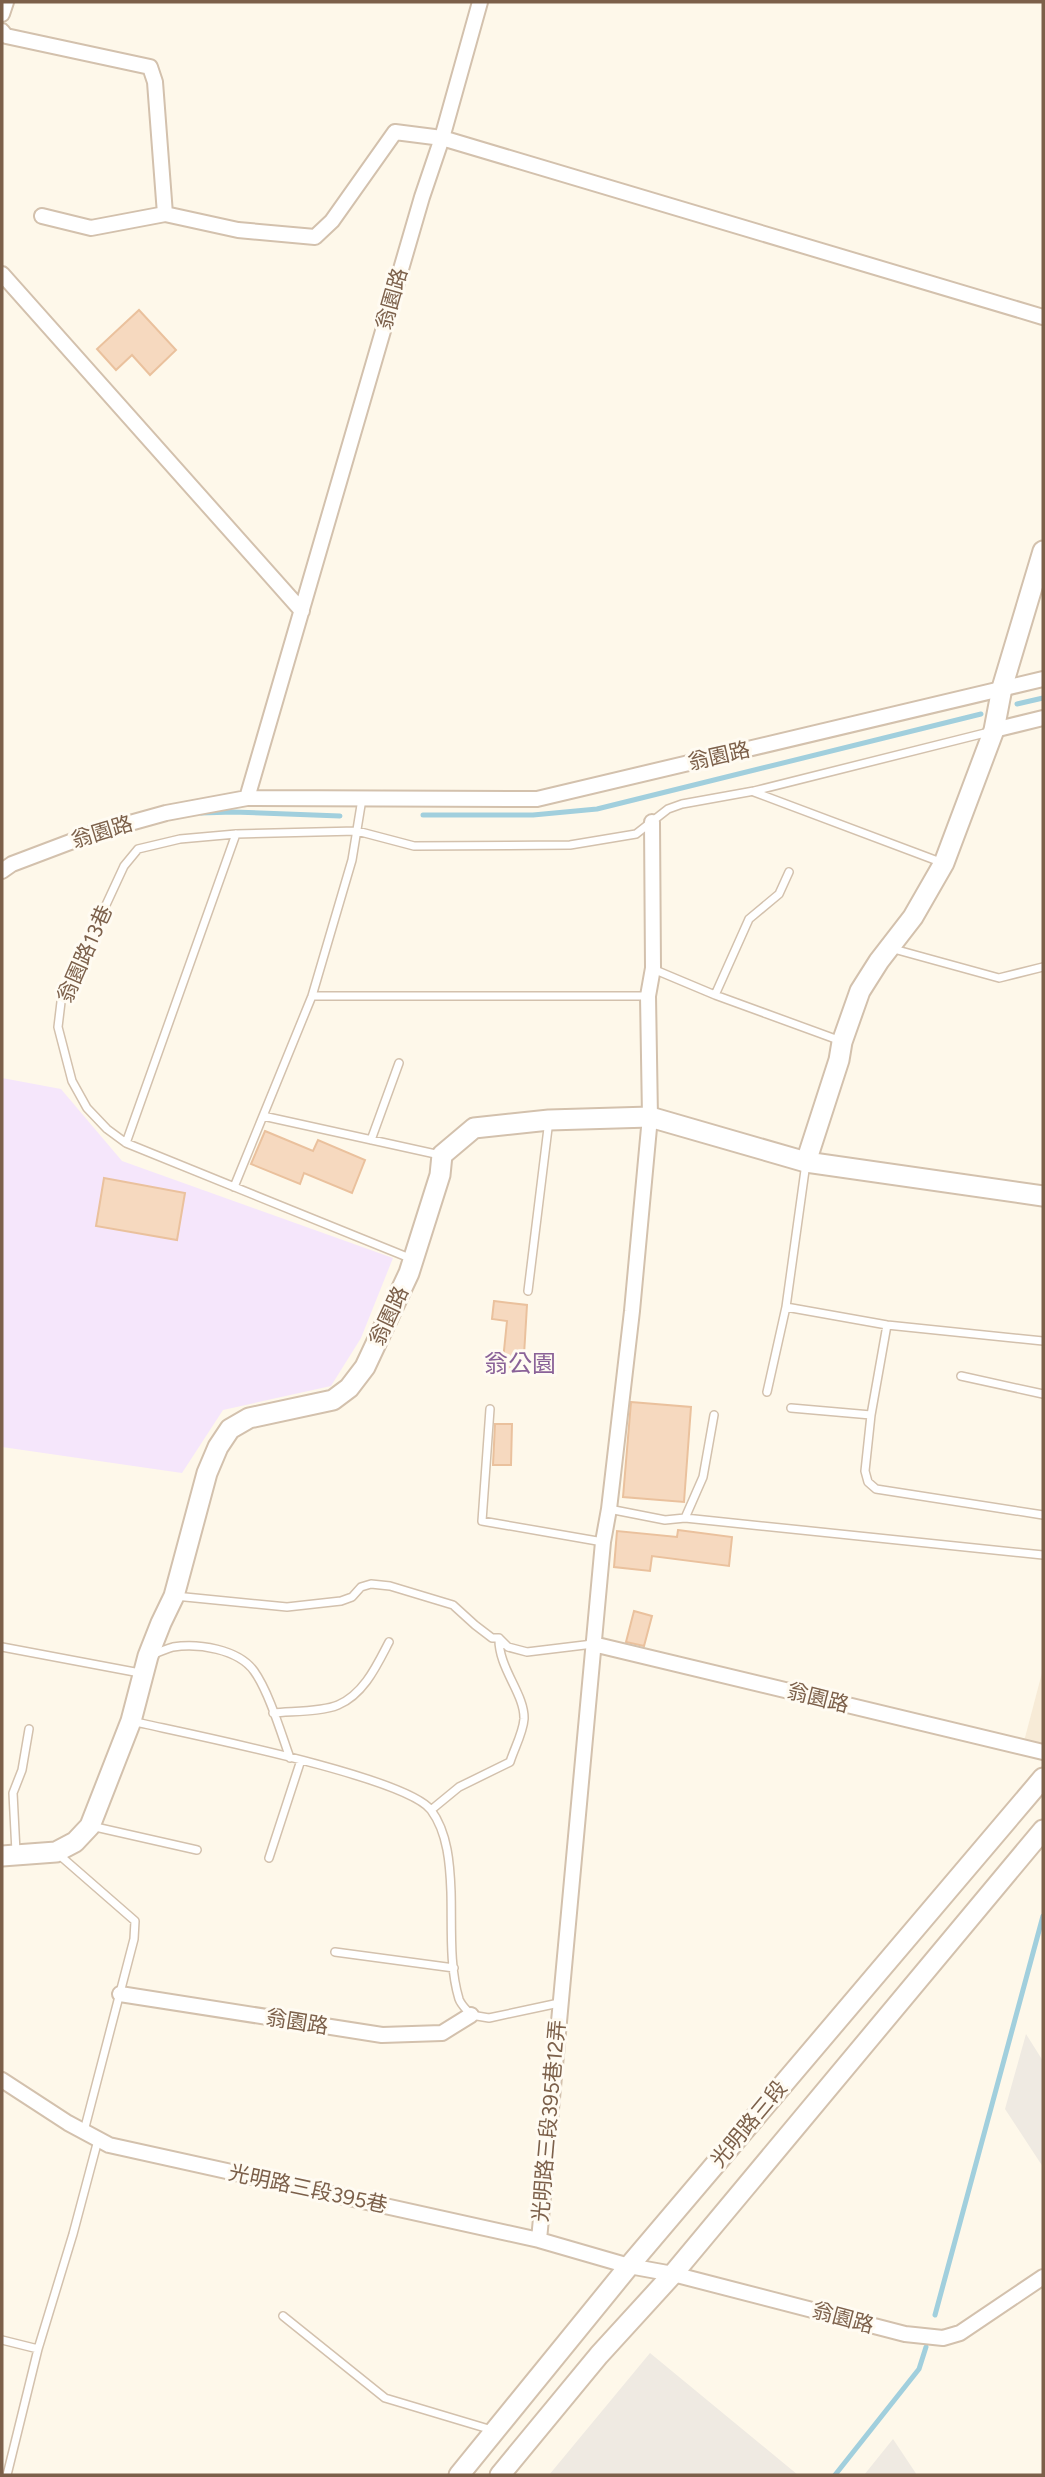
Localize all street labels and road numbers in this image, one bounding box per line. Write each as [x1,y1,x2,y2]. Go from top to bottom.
street label: 翁園路 [371,265,412,333]
street label: 翁園路 [685,736,752,775]
street label: 翁園路 [68,810,136,853]
street label: 翁園路13巷 [52,901,117,1006]
street label: 翁園路 [364,1282,413,1350]
street label: 翁園路 [785,1678,852,1717]
street label: 翁園路 [264,2004,330,2039]
street label: 光明路三段395巷12弄 [527,2019,570,2223]
street label: 光明路三段 [705,2075,792,2172]
street label: 光明路三段395巷 [227,2160,390,2218]
street label: 翁園路 [809,2297,877,2338]

